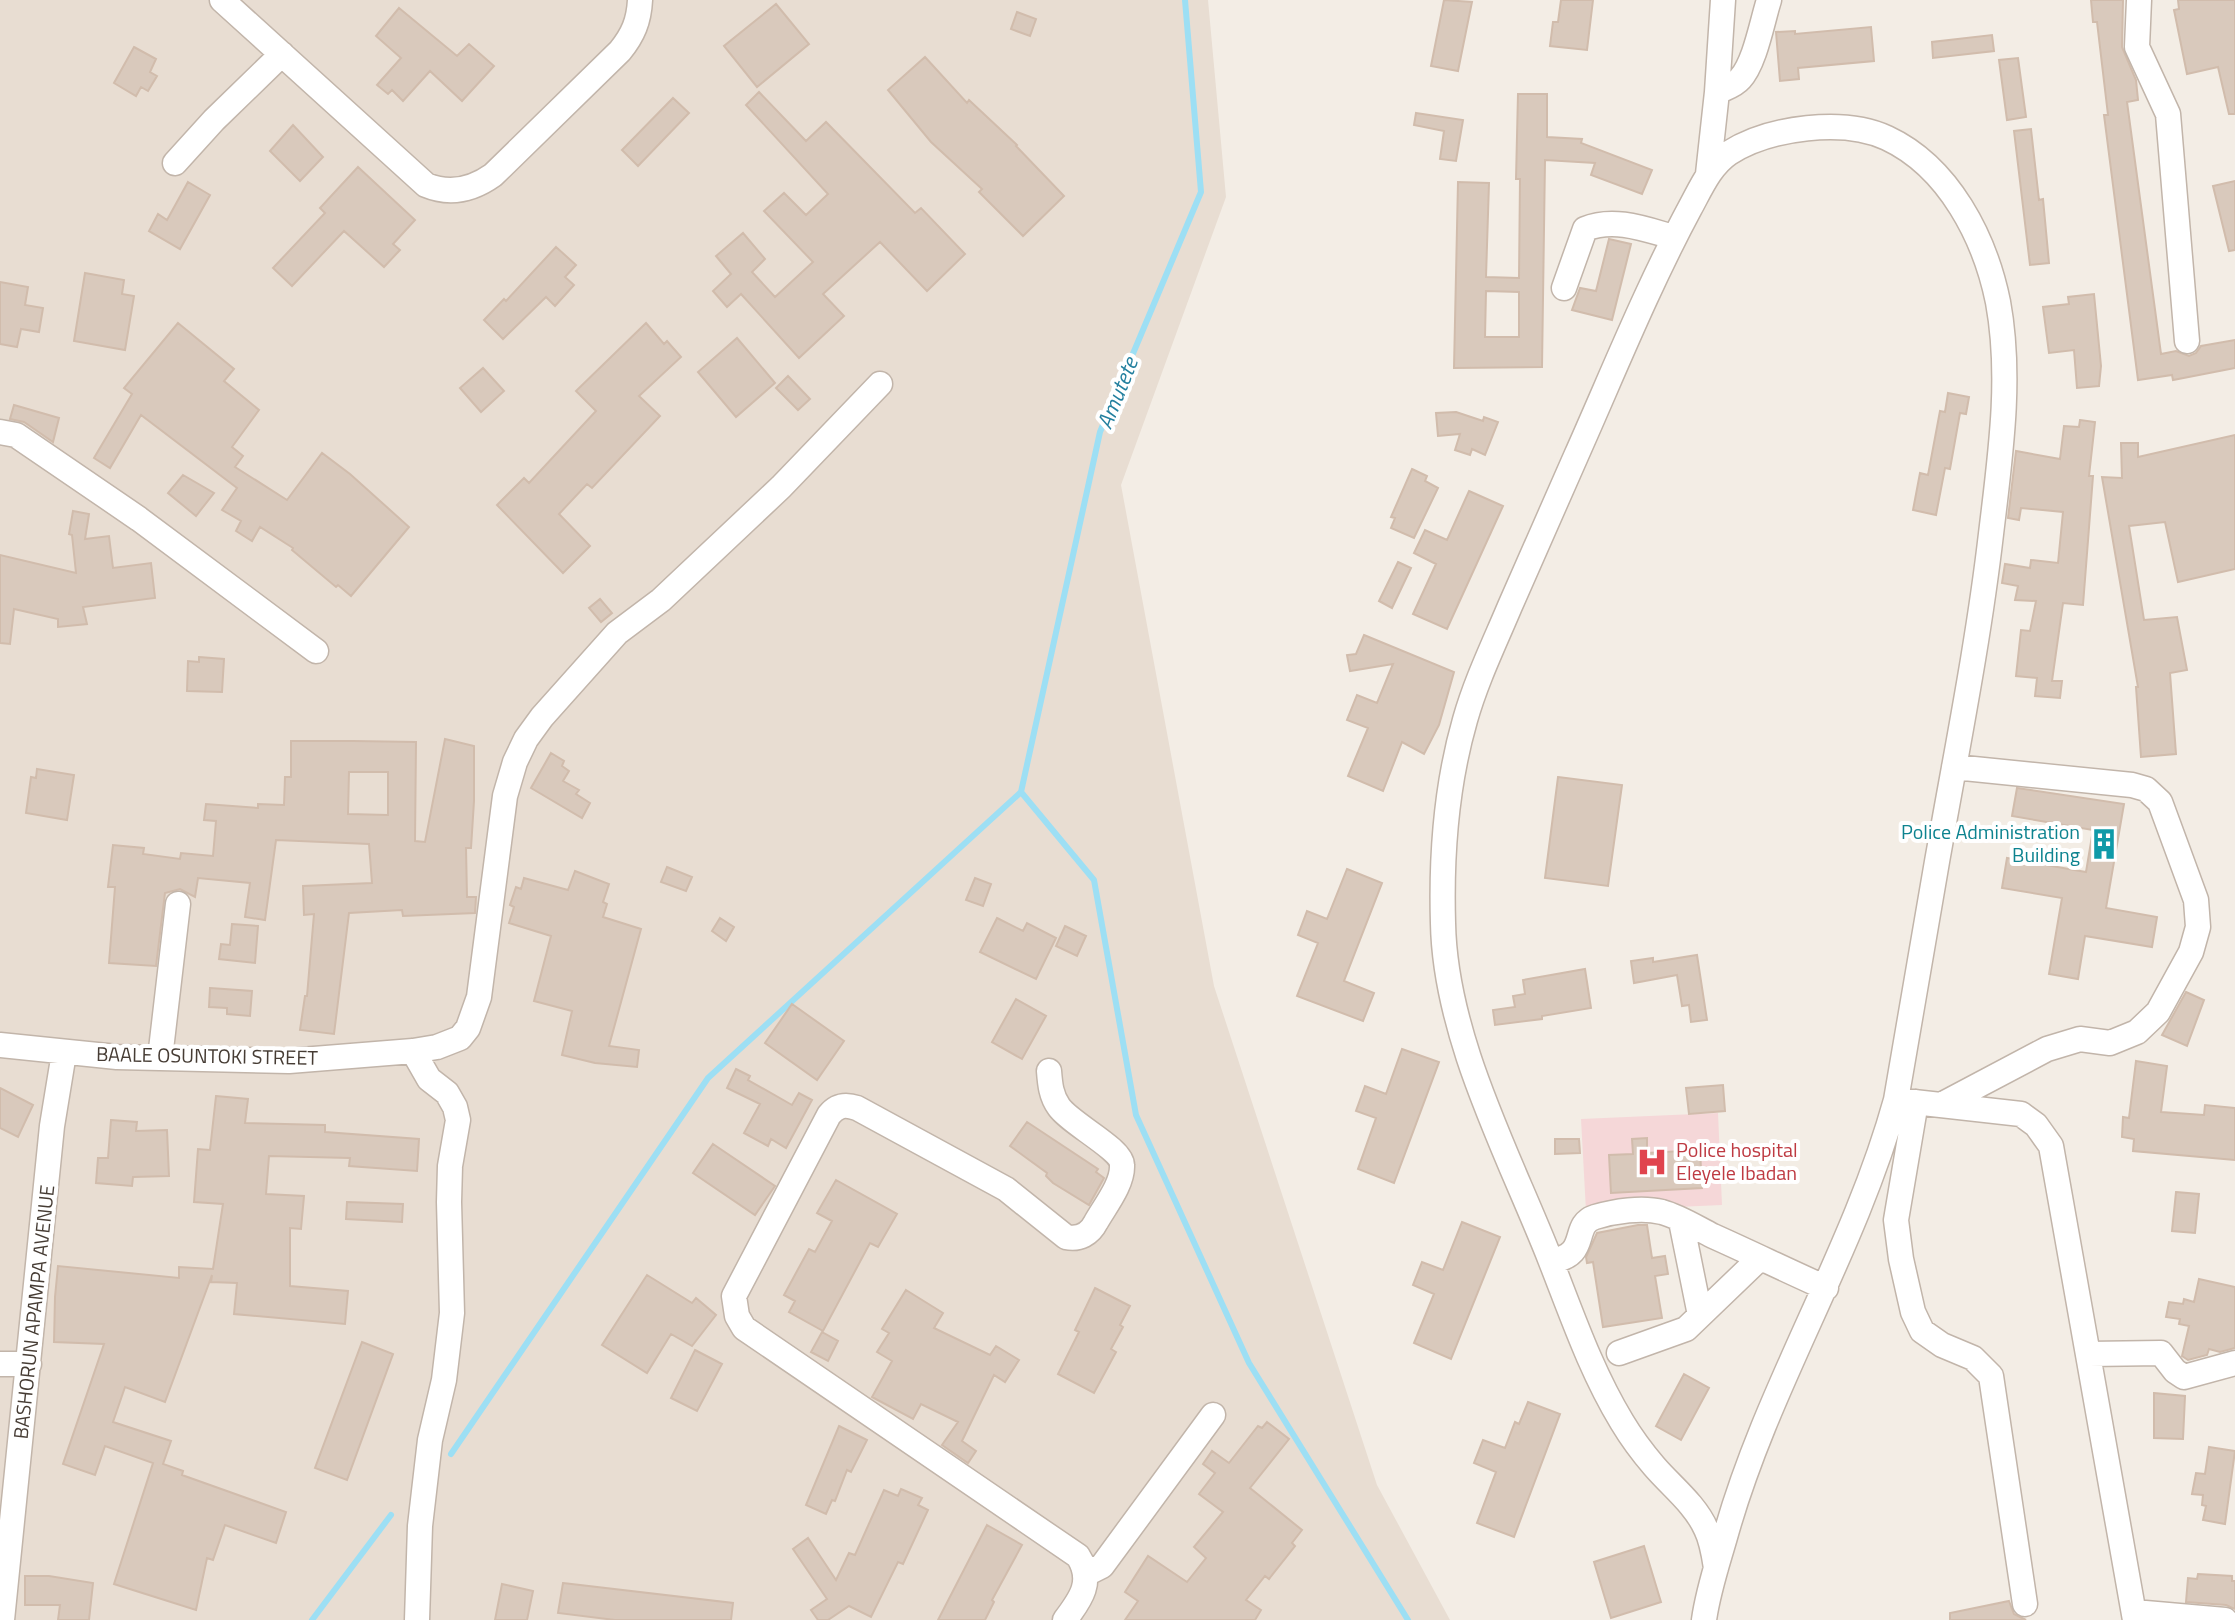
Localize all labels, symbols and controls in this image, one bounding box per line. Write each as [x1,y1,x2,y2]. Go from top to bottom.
water label: Amutete [1087,350,1147,434]
place label: Police Administration Building [1901,816,2080,870]
building icon: Police Administration Building [2087,827,2121,861]
street label: BAALE OSUNTOKI STREET [96,1038,319,1073]
place label: Police hospital Eleyele Ibadan [1676,1134,1798,1188]
hospital icon: Police hospital Eleyele Ibadan [1635,1145,1669,1179]
street label: BASHORUN APAMPA AVENUE [5,1183,62,1441]

